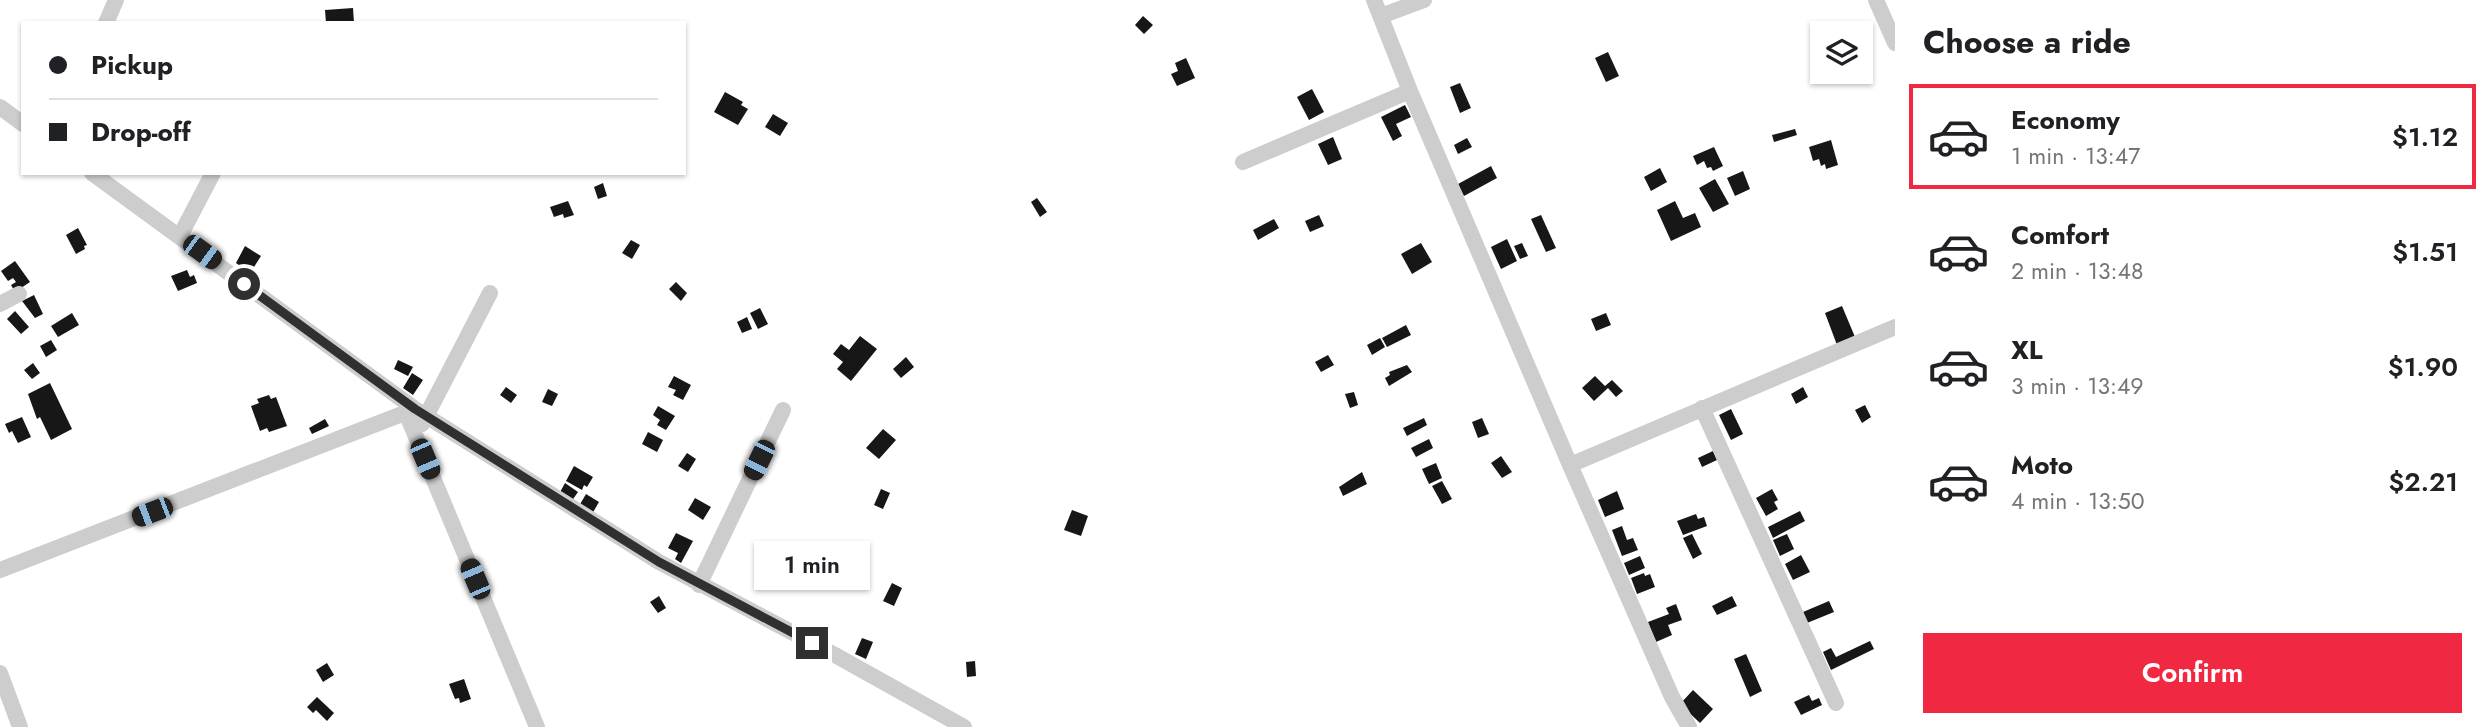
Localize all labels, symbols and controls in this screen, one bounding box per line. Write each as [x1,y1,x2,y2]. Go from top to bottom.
text: Choose a ride [1923,19,2131,65]
map controls [1810,21,1873,84]
button: layers [1810,21,1873,84]
text: Pickup [91,46,173,84]
text: Economy [2011,101,2120,139]
icon: car [1927,105,1990,168]
text: Drop-off [91,113,191,151]
text: $1.12 [2392,118,2458,156]
text: 1 min · 13:47 [2011,139,2140,173]
text: Comfort [2011,216,2109,254]
icon: car [1927,220,1990,283]
car [179,231,226,273]
text: $1.51 [2392,233,2458,271]
text: 2 min · 13:48 [2011,254,2143,288]
route start [228,268,260,300]
text: XL [2011,331,2043,369]
icon: car [1927,335,1990,398]
text: $1.90 [2388,348,2458,386]
text: 3 min · 13:49 [2011,369,2144,403]
car [408,436,443,482]
car [741,437,778,483]
text: Moto [2011,446,2073,484]
icon: car [1927,450,1990,513]
text: $2.21 [2389,463,2458,501]
text: 4 min · 13:50 [2011,484,2145,518]
car [129,495,176,529]
callout: 1 min [754,542,870,590]
text: 1 min [784,548,840,582]
car [458,556,493,602]
route end [796,627,828,659]
button: Confirm [1923,633,2462,713]

